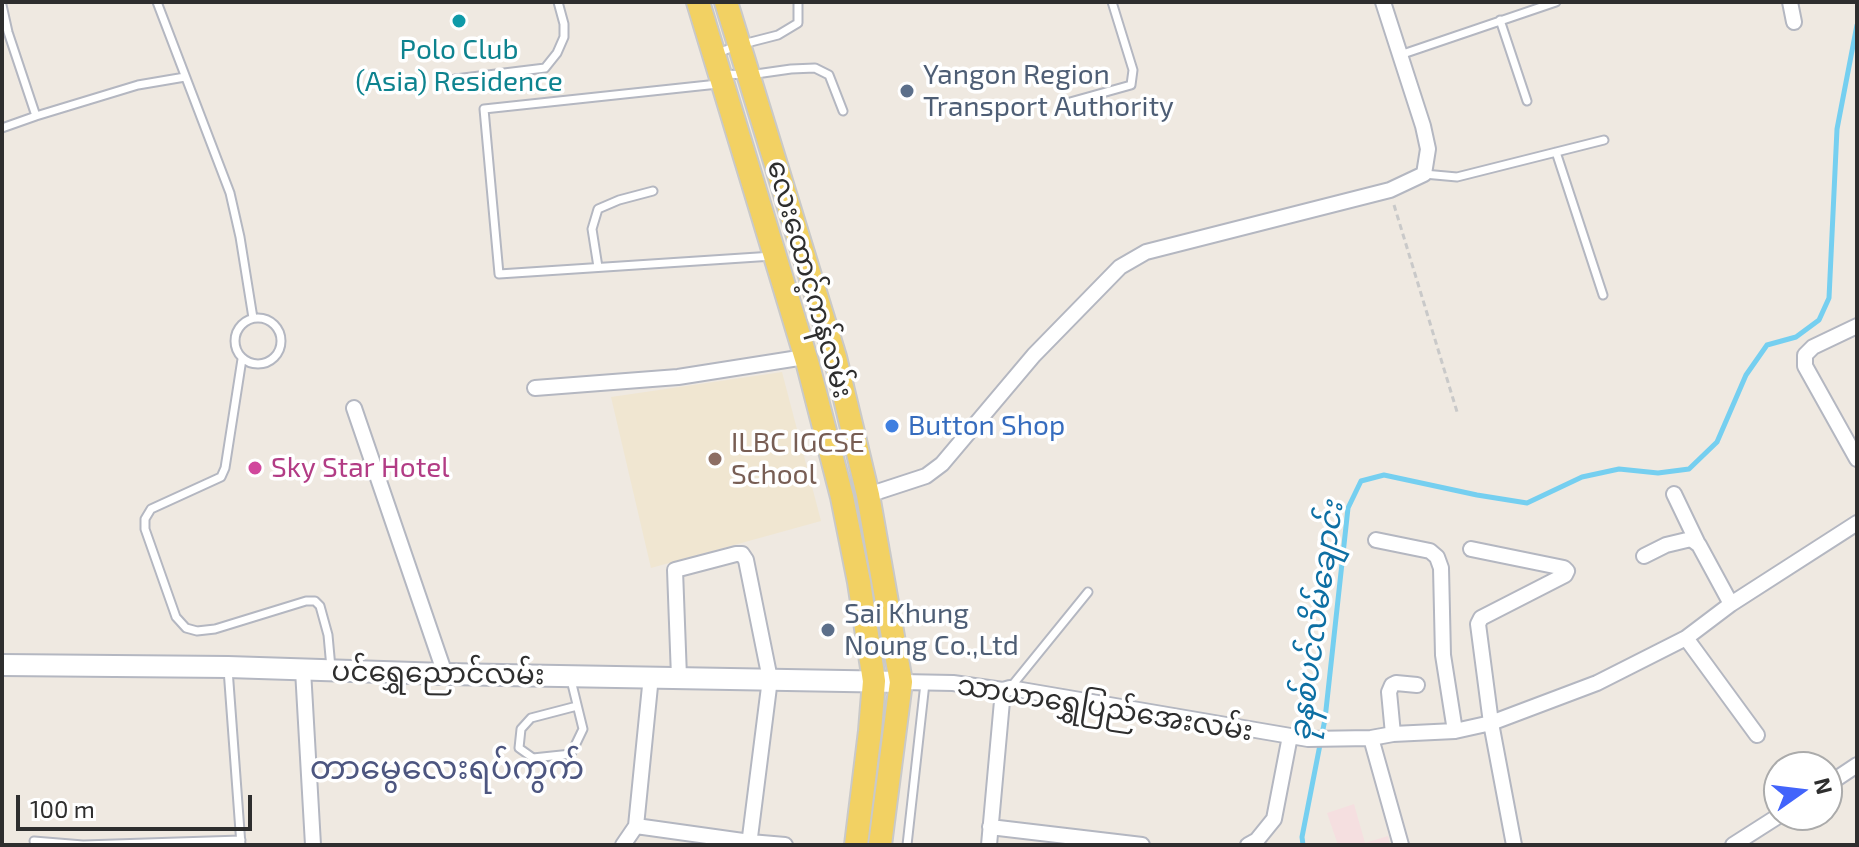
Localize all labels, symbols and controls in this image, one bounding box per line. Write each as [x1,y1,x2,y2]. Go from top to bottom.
marker: Polo Club (Asia) Residence [450,12,468,30]
place label: Polo Club (Asia) Residence [355,33,563,99]
place label: Yangon Region Transport Authority [923,58,1174,124]
marker: Yangon Region Transport Authority [898,82,916,100]
street label: လေးထောင့်ကန်လမ်း [760,156,860,402]
place label: Button Shop [908,409,1065,443]
marker: Button Shop [883,417,901,435]
place label: ILBC IGCSE School [731,426,865,492]
marker: ILBC IGCSE School [706,450,724,468]
place label: Sky Star Hotel [271,451,450,485]
marker: Sky Star Hotel [246,459,264,477]
water label: ခုနစ်ပင်လိမ်ချောင်း [1281,499,1351,743]
place label: Sai Khung Noung Co.,Ltd [844,597,1019,663]
marker: Sai Khung Noung Co.,Ltd [819,621,837,639]
street label: ပင်ရွှေညောင်လမ်း [331,654,545,692]
street label: သာယာရွှေပြည်အေးလမ်း [955,668,1255,748]
district label: တာမွေလေးရပ်ကွက် [310,749,584,787]
north arrow [1763,751,1843,831]
text: N [1810,775,1839,797]
scale bar [20,779,256,829]
text: 100 m [30,794,95,823]

